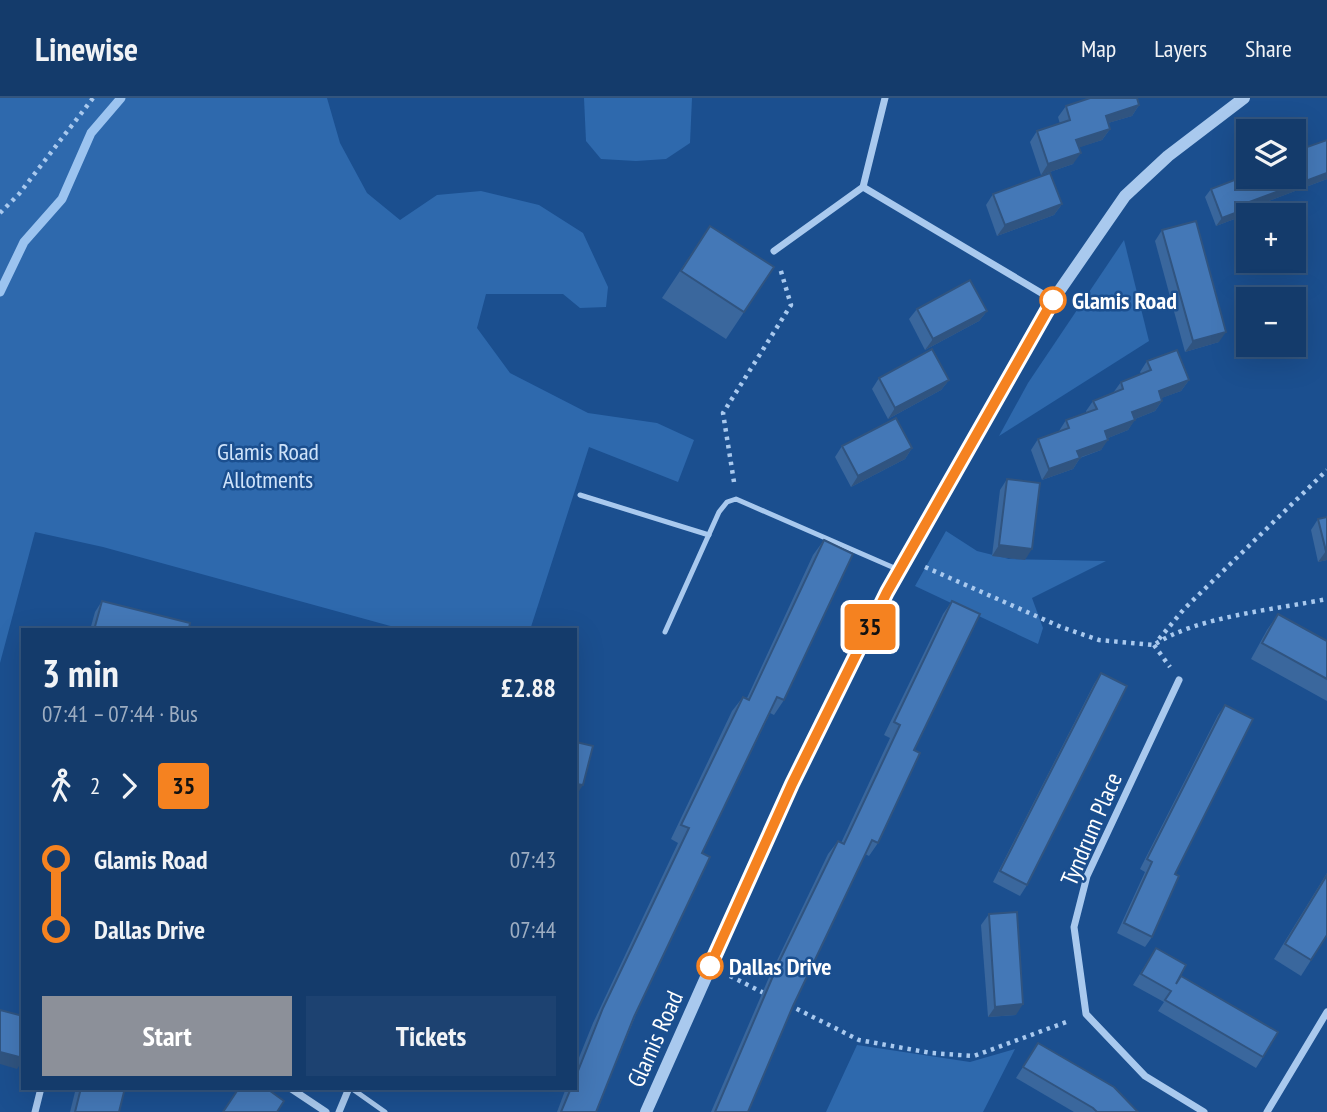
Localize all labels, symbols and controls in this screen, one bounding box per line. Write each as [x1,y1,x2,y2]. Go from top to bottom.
text: Linewise [35,27,138,70]
text: Map [1081,33,1116,64]
text: Layers [1154,33,1207,64]
text: Share [1245,33,1292,64]
map controls [1236,119,1306,357]
button: layers [1236,119,1306,189]
button: + [1236,203,1306,273]
place label: Glamis Road [1072,285,1177,316]
marker: Glamis Road [1040,287,1066,313]
button: − [1236,287,1306,357]
park label: Glamis Road Allotments [217,436,319,495]
line badge: 35 [838,604,902,650]
text: 35 [859,611,881,642]
text: 3 min [42,648,119,697]
text: £2.88 [501,671,556,704]
text: 07:41 – 07:44 · Bus [42,699,198,728]
icon: walk [42,767,80,805]
icon: forward [110,767,148,805]
street label: Tyndrum Place [1053,768,1129,890]
text: 35 [172,770,195,801]
text: 2 [90,771,100,800]
text: Glamis Road [94,843,208,876]
text: 07:43 [510,845,556,874]
text: Dallas Drive [94,913,205,946]
text: 07:44 [510,915,556,944]
place label: Dallas Drive [729,951,832,982]
marker: Dallas Drive [697,953,723,979]
street label: Glamis Road [620,986,690,1092]
button: Start [42,996,292,1076]
button: Tickets [306,996,556,1076]

